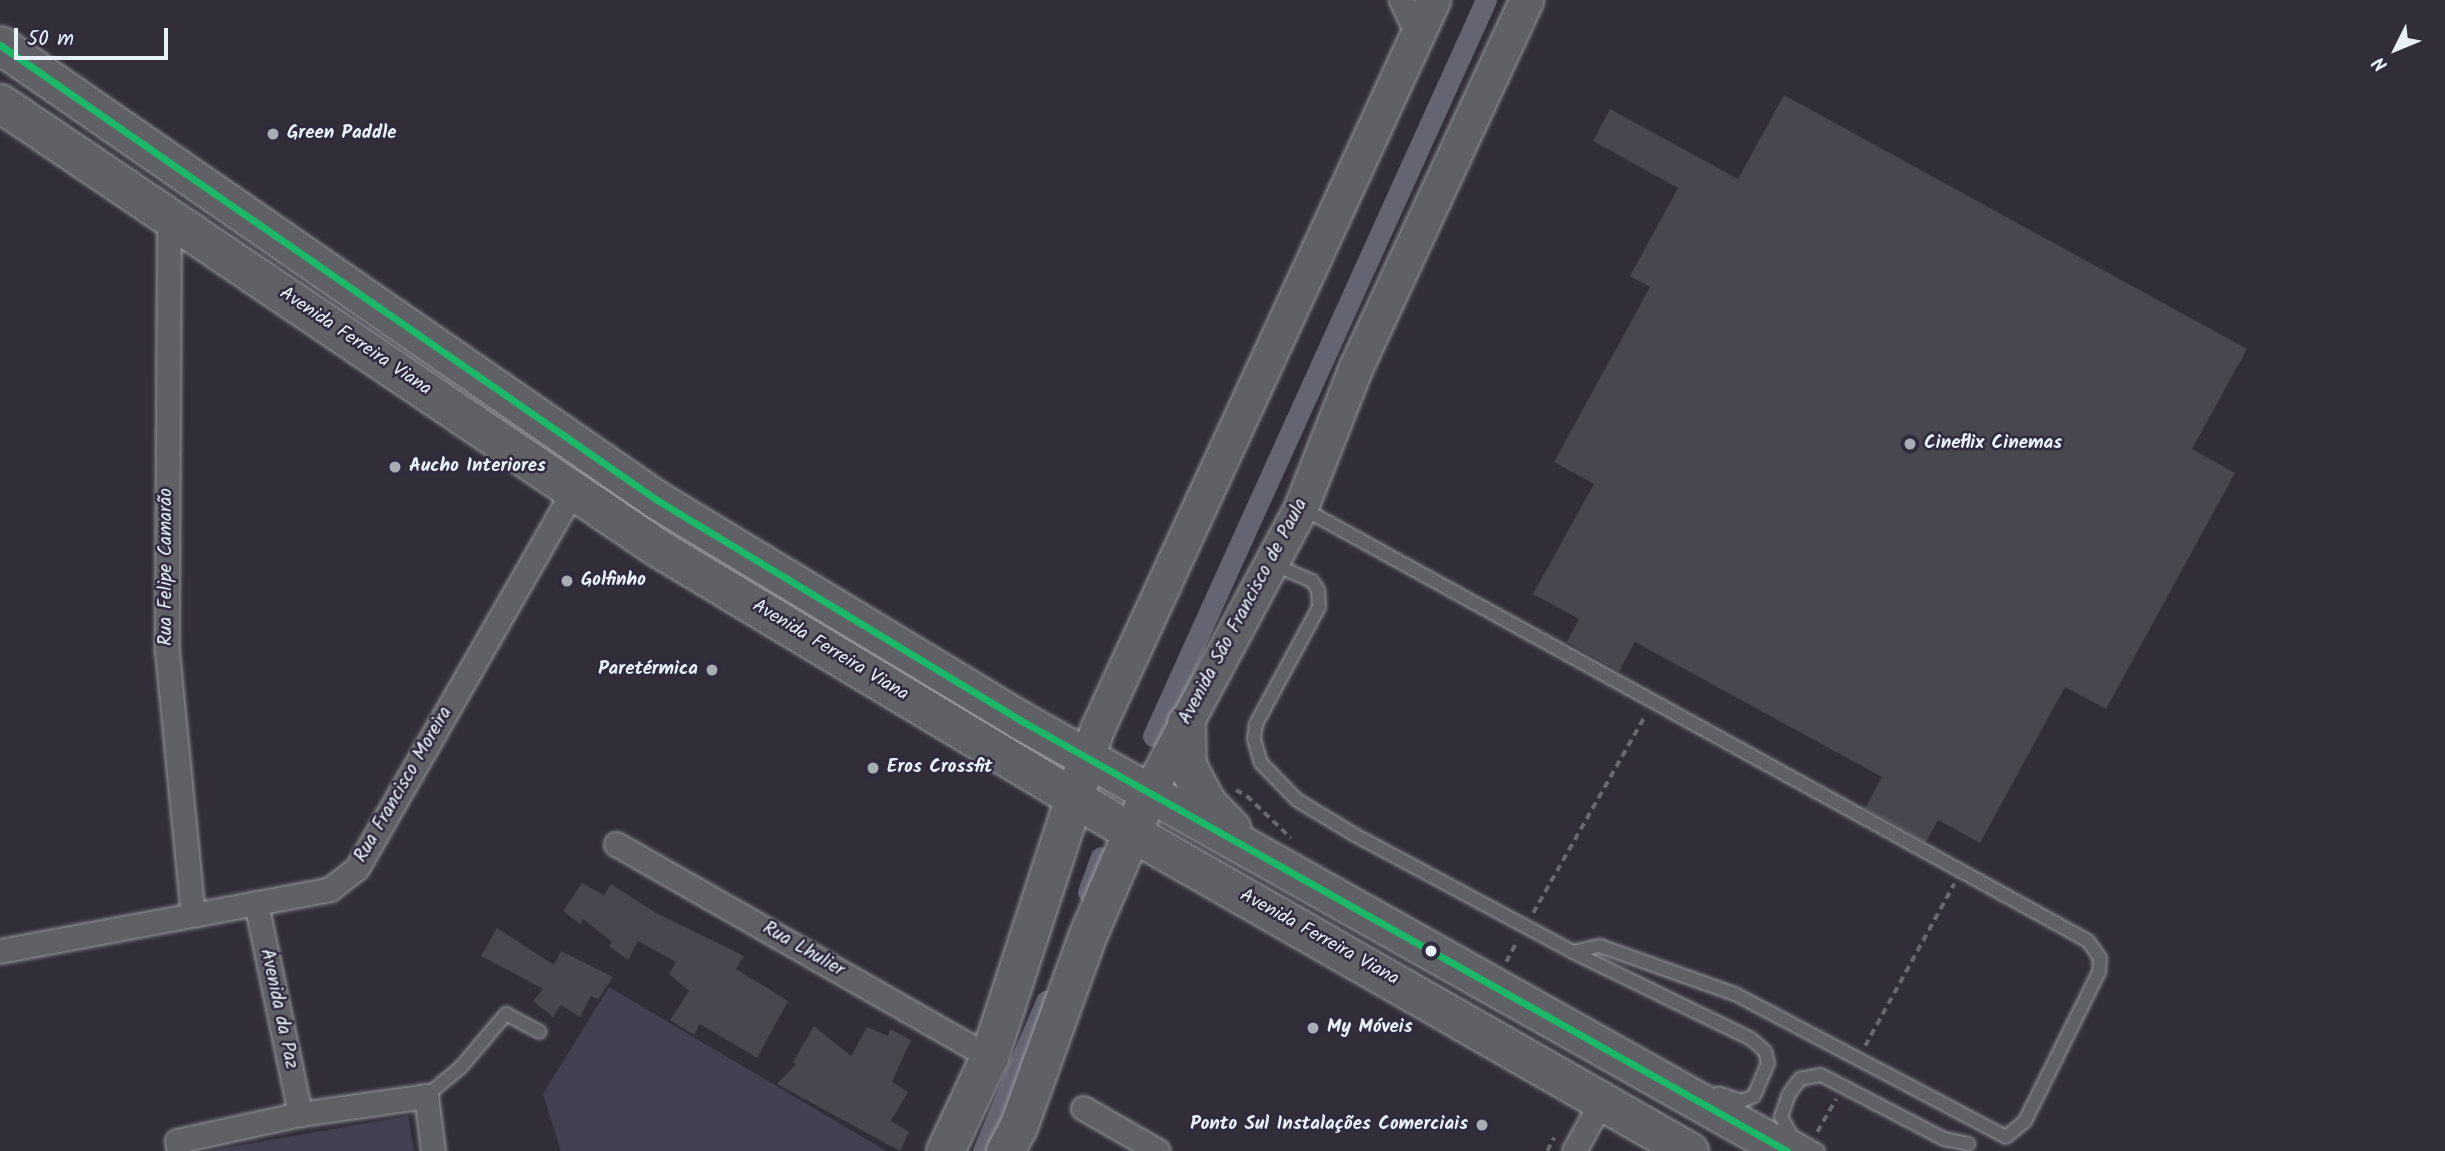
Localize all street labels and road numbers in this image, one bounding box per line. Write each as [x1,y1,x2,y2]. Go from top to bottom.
street label: Avenida Ferreira Viana [275,283,435,401]
street label: Rua Felipe Camarão [156,488,178,646]
street label: Avenida São Francisco de Paula [1175,495,1313,729]
street label: Avenida Ferreira Viana [748,595,912,707]
street label: Rua Francisco Moreira [350,703,458,867]
street label: Avenida Ferreira Viana [1235,885,1403,991]
street label: Rua Lhulier [758,918,848,982]
street label: Avenida da Paz [254,947,302,1071]

